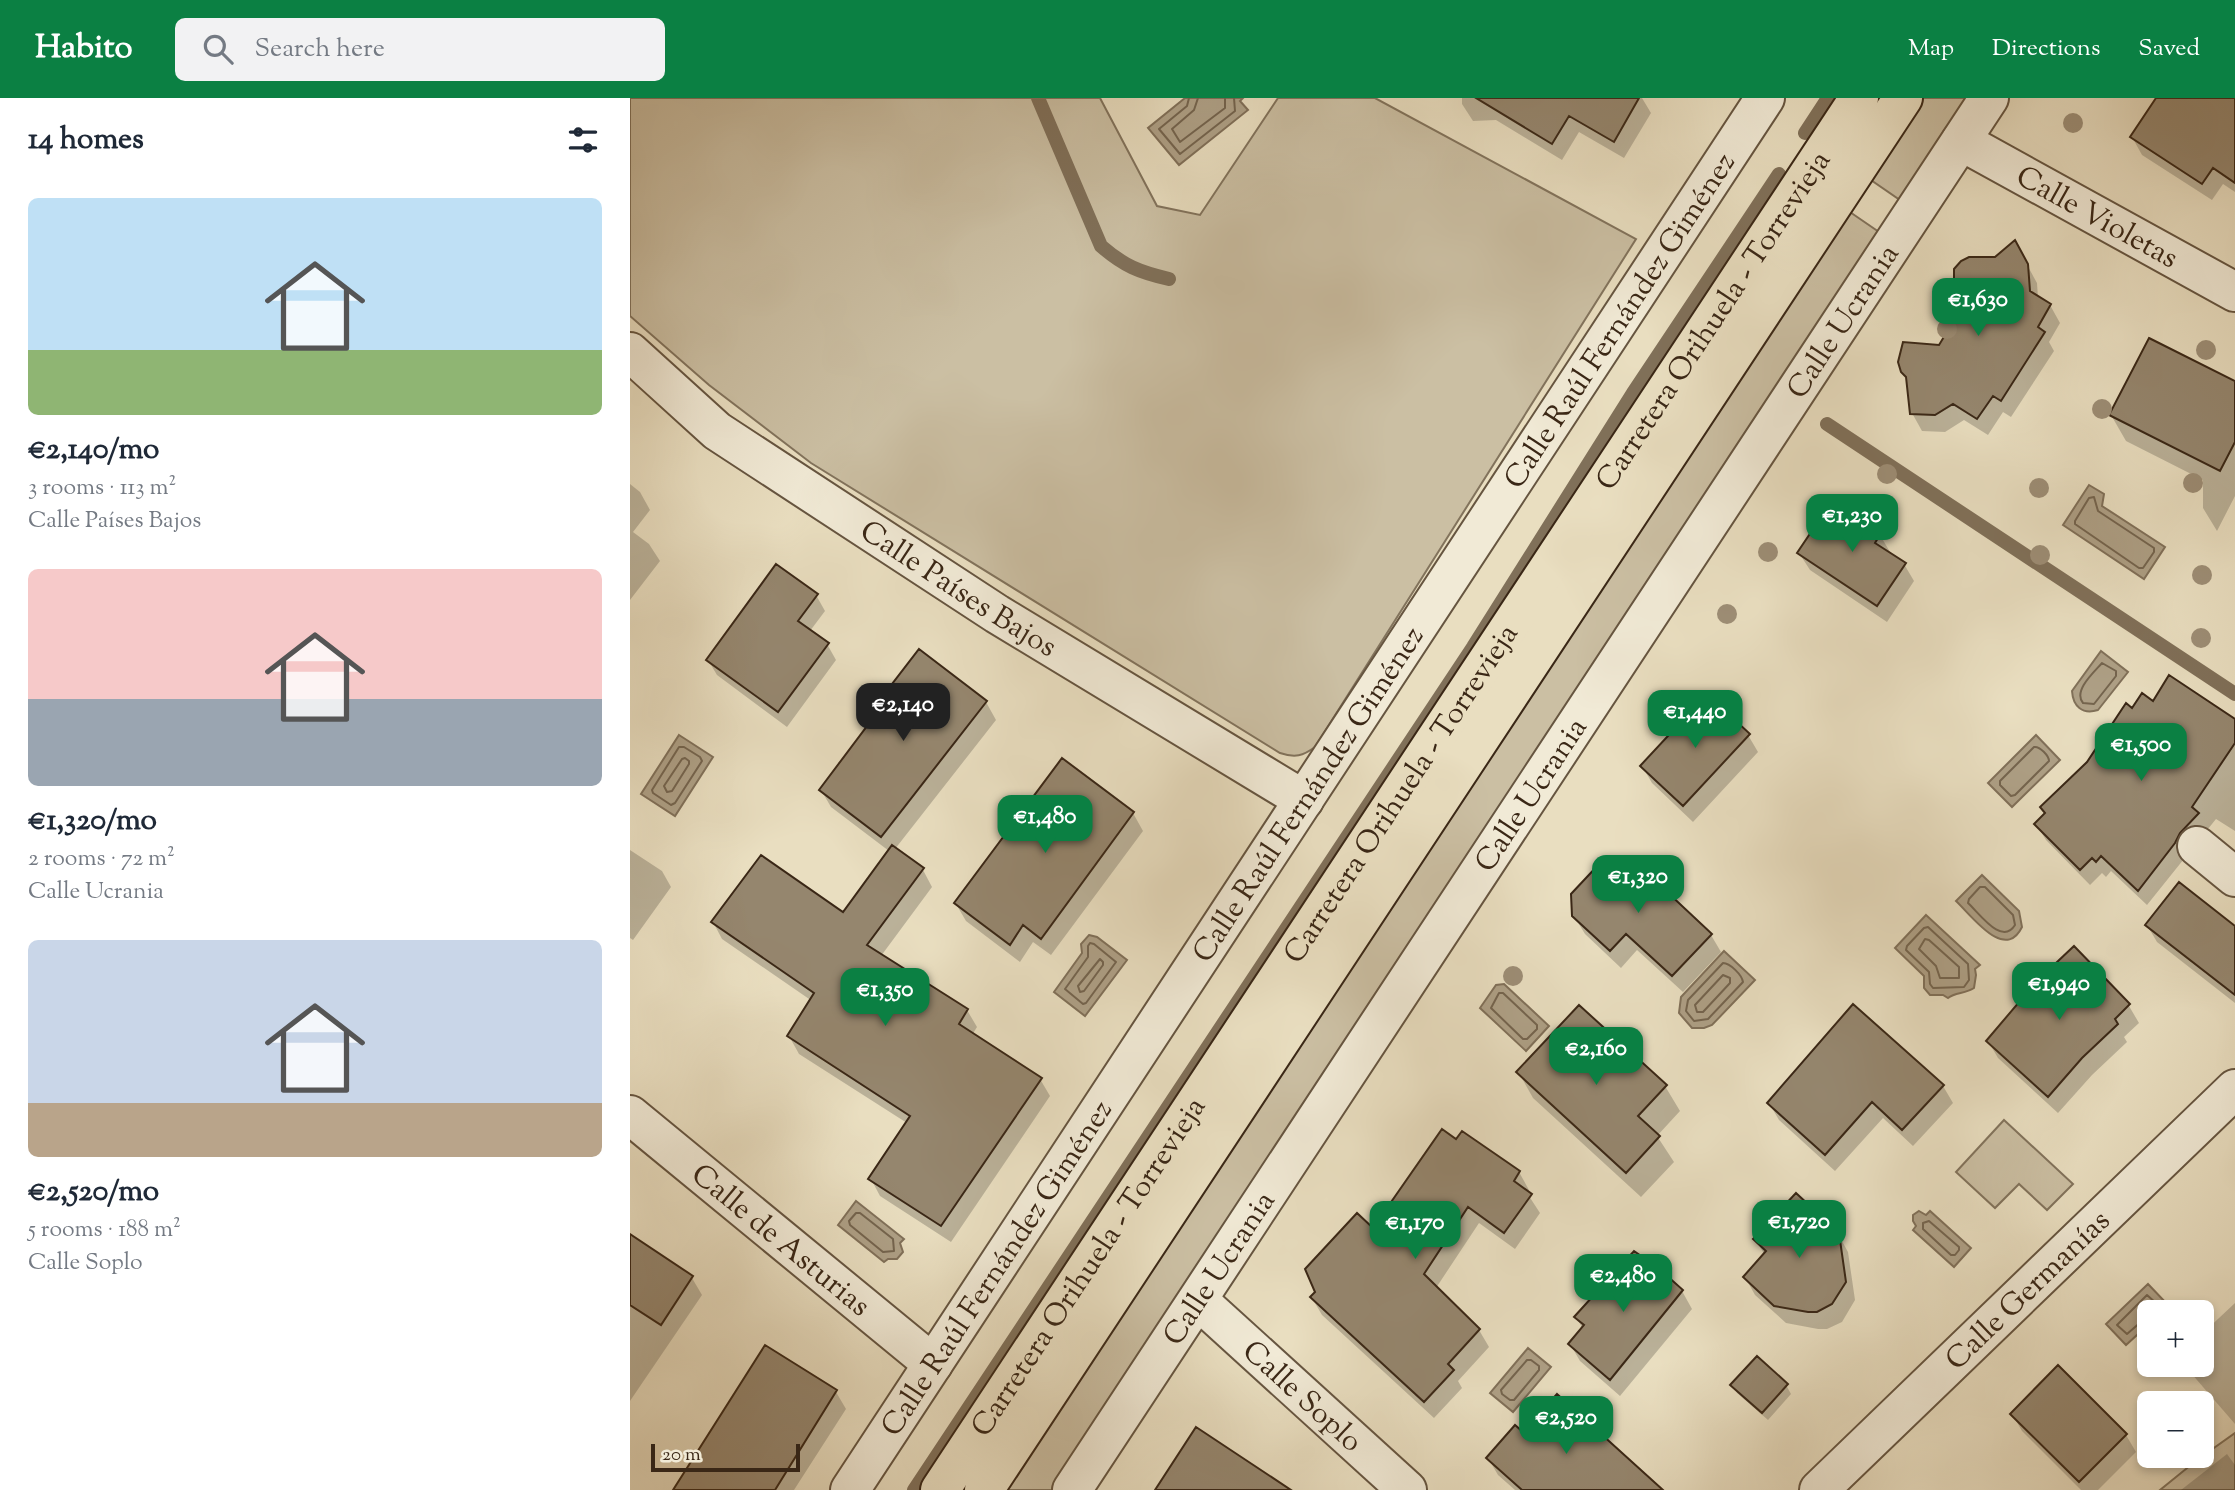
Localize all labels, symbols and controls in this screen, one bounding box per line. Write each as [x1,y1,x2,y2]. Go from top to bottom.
search box [175,18,665,81]
text: Habito [35,25,133,73]
icon: search [199,30,237,68]
text: Search here [255,31,385,68]
text: Map [1908,32,1954,66]
text: Directions [1992,32,2100,66]
text: Saved [2138,32,2200,66]
text: 14 homes [28,119,144,162]
icon: filters [564,121,602,159]
street label: Carretera Orihuela - Torrevieja [1587,143,1843,500]
street label: Calle Raúl Fernández Giménez [1495,145,1747,498]
street label: Calle Violetas [2008,156,2185,281]
street label: Calle Ucrania [1778,236,1911,408]
icon: home [252,243,378,369]
pin: €1,630 [1921,278,2035,338]
text: €1,630 [1948,284,2008,317]
text: €2,140/mo [28,429,159,472]
text: 3 rooms · 113 m² [28,472,176,505]
pin: €1,230 [1795,494,1909,554]
text: €1,230 [1822,500,1882,533]
text: Calle Países Bajos [28,505,201,538]
street label: Calle Países Bajos [851,511,1064,669]
icon: home [252,614,378,740]
street label: Carretera Orihuela - Torrevieja [1274,616,1530,973]
street label: Calle Raúl Fernández Giménez [1183,619,1436,972]
pin: €2,140 [846,684,960,743]
text: €2,140 [872,689,934,722]
pin: €1,440 [1638,690,1752,750]
text: €1,440 [1664,696,1726,729]
street label: Calle Ucrania [1466,710,1599,882]
pin: €1,500 [2084,724,2198,783]
text: €1,500 [2111,729,2171,762]
pin: €1,480 [988,796,1102,855]
text: €1,320/mo [28,800,157,843]
text: €1,480 [1014,801,1076,834]
text: 2 rooms · 72 m² [28,843,175,876]
pin: €1,320 [1581,856,1695,915]
text: €1,320 [1608,861,1668,894]
text: Calle Ucrania [28,876,164,909]
pin: €1,940 [2002,962,2116,1022]
pin: €1,350 [828,968,942,1028]
text: €1,940 [2028,968,2090,1001]
text: €1,350 [856,974,914,1007]
icon: home [252,985,378,1111]
pin: €2,160 [1539,1028,1653,1087]
text: €2,160 [1565,1033,1627,1066]
street label: Carretera Orihuela - Torrevieja [962,1089,1218,1446]
street label: Calle Raúl Fernández Giménez [872,1092,1125,1446]
street label: Calle de Asturias [681,1155,879,1328]
text: €2,520/mo [28,1171,159,1214]
street label: Calle Ucrania [1154,1183,1287,1355]
pin: €1,720 [1742,1200,1856,1260]
street label: Calle Germanías [1937,1201,2121,1381]
pin: €1,170 [1358,1202,1472,1261]
text: €1,720 [1768,1206,1830,1239]
text: €1,170 [1386,1207,1444,1240]
text: 5 rooms · 188 m² [28,1214,181,1247]
text: Calle Soplo [28,1247,143,1280]
pin: €2,480 [1566,1254,1680,1314]
text: €2,480 [1590,1260,1656,1293]
map controls [2137,1300,2214,1468]
button: + [2137,1300,2214,1377]
street label: Calle Soplo [1232,1331,1371,1464]
button: − [2137,1391,2214,1468]
pin: €2,520 [1509,1396,1623,1456]
text: €2,520 [1535,1402,1597,1435]
scale bar [651,1441,800,1473]
text: 20 m [662,1442,701,1469]

